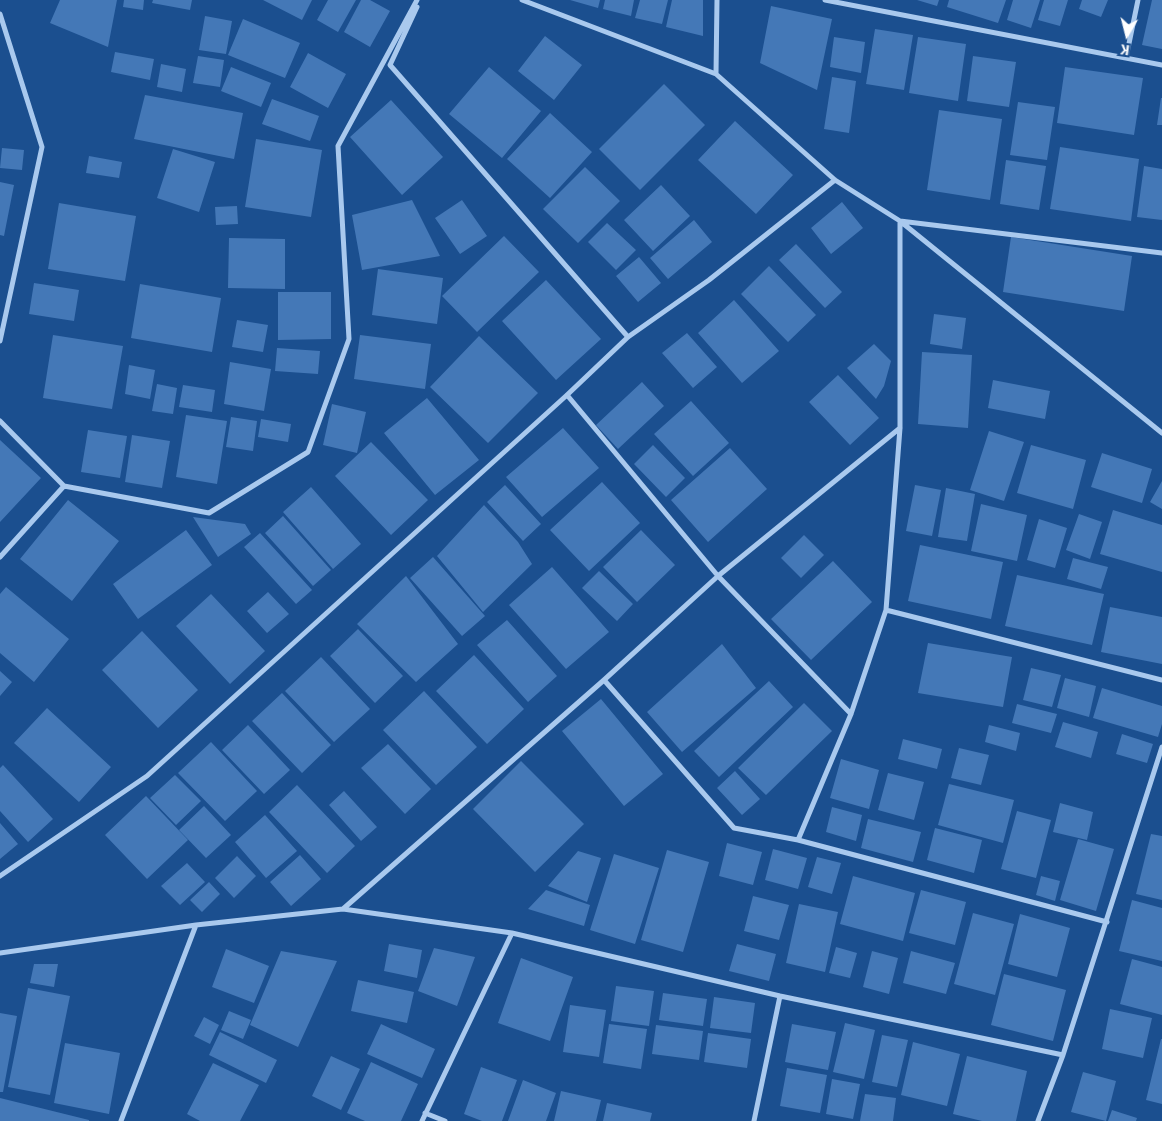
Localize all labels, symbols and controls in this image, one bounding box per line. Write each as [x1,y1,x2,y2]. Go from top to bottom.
north arrow [1102,10,1152,60]
text: K [1119,41,1130,59]

